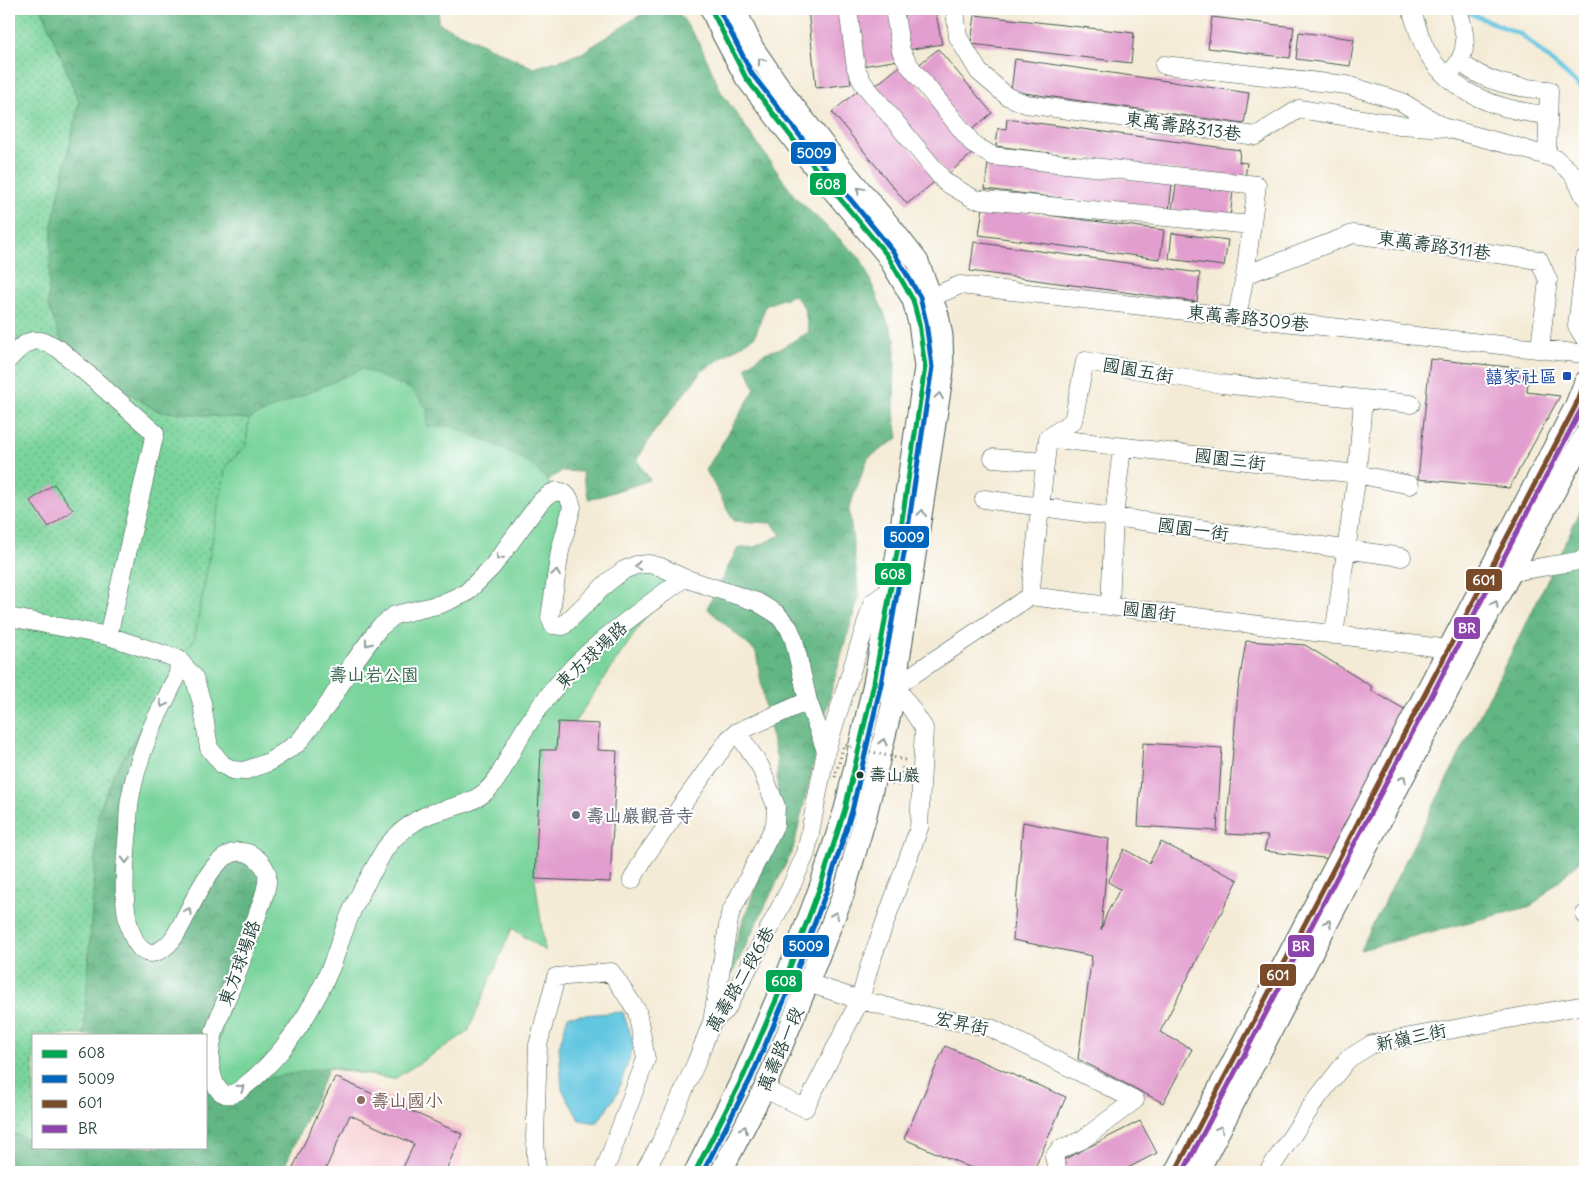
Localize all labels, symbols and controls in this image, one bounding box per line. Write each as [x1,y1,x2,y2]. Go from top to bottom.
one-way arrow [758,57,767,66]
street label: 東萬壽路313巷 [1123,106,1243,146]
line badge: 5009 [790,141,837,165]
text: 5009 [797,144,831,162]
line badge: 608 [809,172,847,196]
text: 608 [815,175,841,193]
one-way arrow [856,186,865,195]
street label: 東萬壽路311巷 [1376,226,1492,264]
street label: 東萬壽路309巷 [1186,300,1310,336]
street label: 國園五街 [1101,352,1175,388]
place label: 囍家社區 [1485,365,1557,388]
marker: 囍家社區 [1561,370,1573,382]
one-way arrow [933,392,944,400]
street label: 國園三街 [1193,443,1267,475]
one-way arrow [916,509,926,517]
street label: 國園一街 [1156,513,1230,545]
line badge: 5009 [883,525,930,549]
text: 5009 [890,528,924,546]
one-way arrow [496,551,505,561]
one-way arrow [634,560,643,570]
line badge: 608 [874,562,912,586]
text: 608 [880,565,906,583]
one-way arrow [551,568,561,577]
line badge: 601 [1465,568,1503,592]
text: 601 [1473,571,1495,589]
street label: 國園街 [1121,596,1177,626]
one-way arrow [1488,600,1498,609]
street label: 東方球場路 [550,616,632,694]
line badge: BR [1453,616,1481,640]
text: BR [1458,619,1476,637]
one-way arrow [365,637,374,647]
park label: 壽山岩公園 [329,663,419,686]
one-way arrow [159,699,170,708]
one-way arrow [877,738,888,747]
place label: 壽山巖 [869,764,920,786]
marker: 壽山巖 [855,770,865,780]
one-way arrow [1397,775,1407,784]
place label: 壽山巖觀音寺 [586,804,694,827]
marker: 壽山巖觀音寺 [570,809,582,821]
one-way arrow [121,857,131,865]
one-way arrow [182,908,192,917]
one-way arrow [829,911,839,920]
street label: 東方球場路 [213,917,265,1009]
one-way arrow [1322,919,1332,928]
street label: 萬壽路二段6巷 [700,922,780,1036]
line badge: 5009 [782,934,830,958]
line badge: BR [1287,934,1315,958]
text: 5009 [789,937,823,955]
text: BR [1292,937,1310,955]
line badge: 601 [1259,963,1297,987]
text: 601 [1267,966,1289,984]
line badge: 608 [765,969,803,993]
text: 608 [771,972,797,990]
street label: 萬壽路一段 [752,1003,808,1095]
street label: 宏昇街 [933,1006,991,1040]
street label: 新嶺三街 [1373,1018,1449,1056]
legend [32,1034,208,1148]
text: 608 [78,1043,105,1062]
text: 5009 [78,1069,115,1088]
one-way arrow [236,1085,245,1095]
place label: 壽山國小 [371,1089,443,1112]
text: 601 [78,1093,102,1112]
marker: 壽山國小 [355,1094,367,1106]
text: BR [78,1119,98,1138]
one-way arrow [738,1125,748,1134]
one-way arrow [1214,1125,1224,1134]

